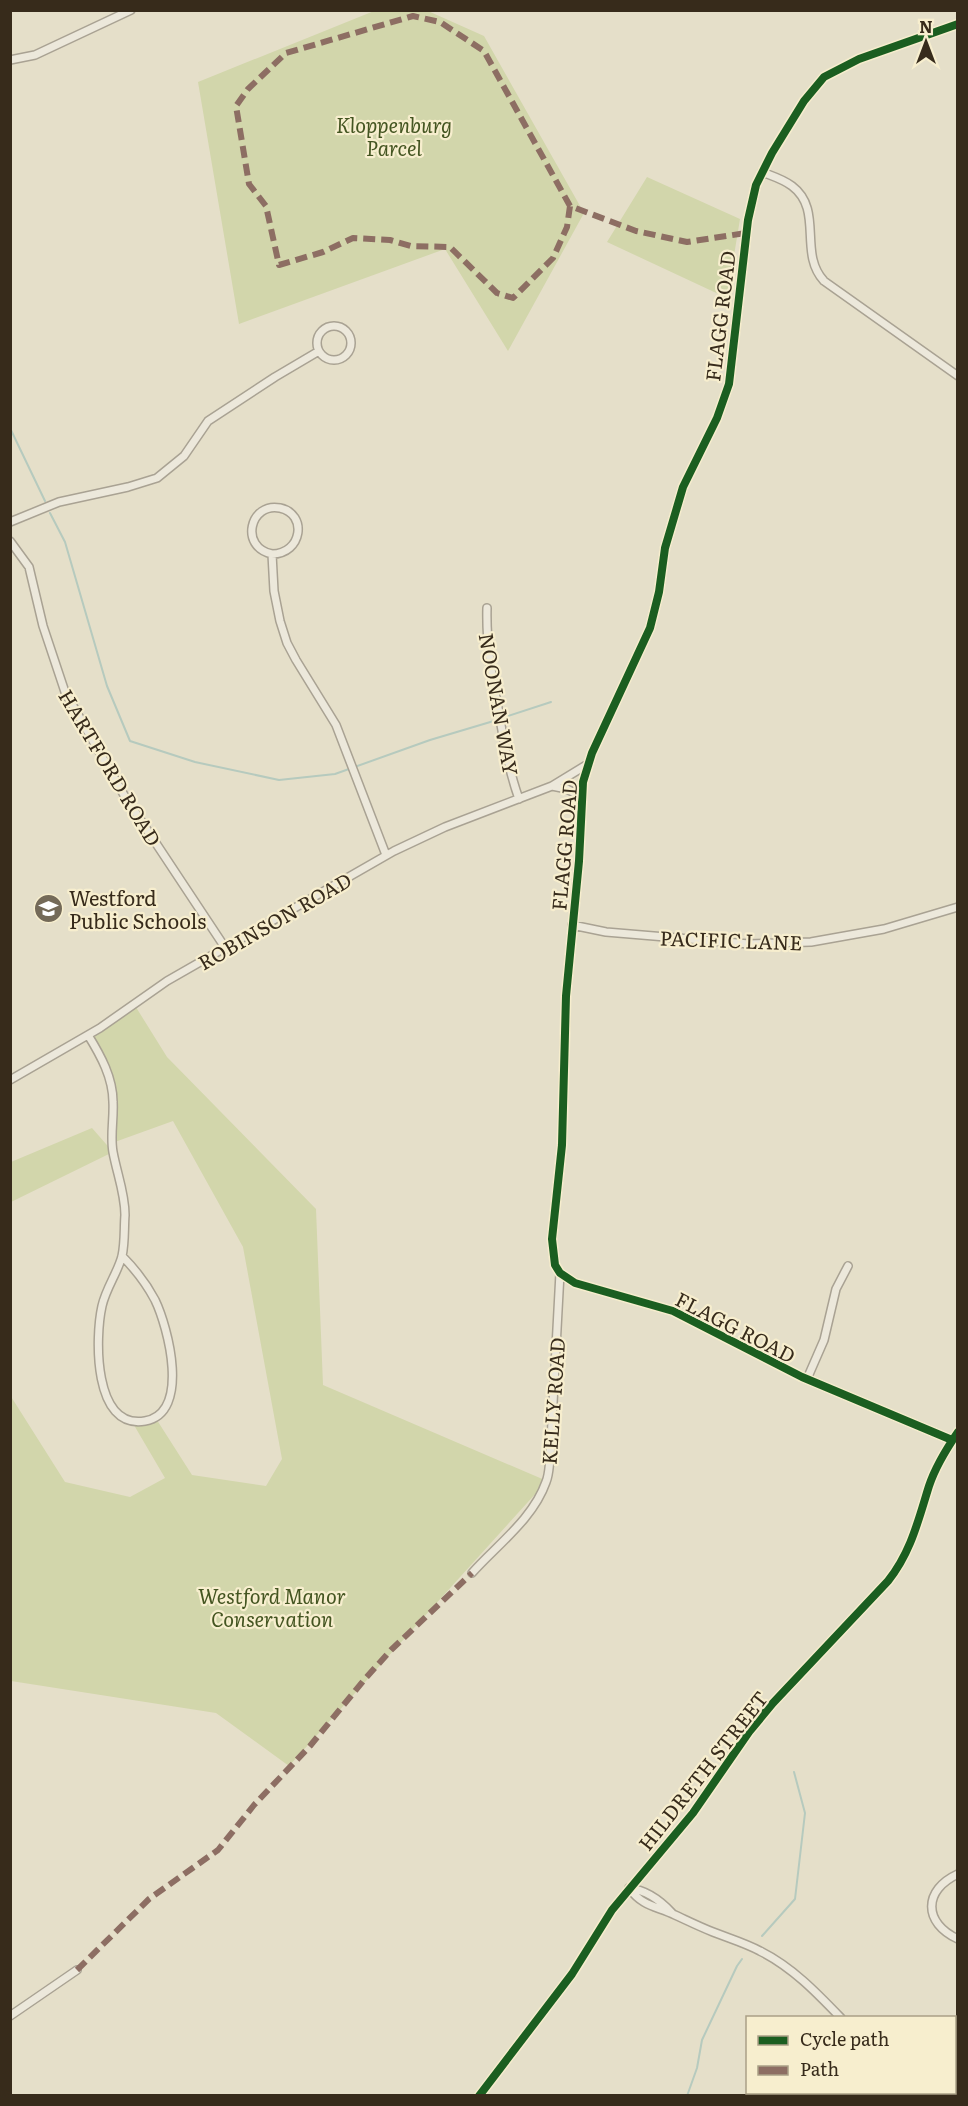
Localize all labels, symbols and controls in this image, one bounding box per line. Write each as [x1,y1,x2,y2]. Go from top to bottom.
north arrow [896,12,956,72]
text: N [919,14,933,38]
park label: Kloppenburg Parcel [336,109,452,162]
street label: FLAGG ROAD [696,249,742,383]
street label: NOONAN WAY [473,630,527,778]
street label: HARTFORD ROAD [52,683,170,851]
street label: FLAGG ROAD [542,778,584,912]
street label: ROBINSON ROAD [192,864,356,976]
place label: Westford Public Schools [69,882,206,935]
school or university icon: Westford Public Schools [32,892,64,924]
street label: PACIFIC LANE [659,922,803,956]
street label: FLAGG ROAD [671,1283,801,1369]
street label: KELLY ROAD [533,1336,571,1466]
park label: Westford Manor Conservation [198,1580,346,1633]
street label: HILDRETH STREET [630,1684,774,1856]
legend [746,2016,956,2094]
text: Cycle path [800,2025,889,2052]
text: Path [800,2055,839,2082]

